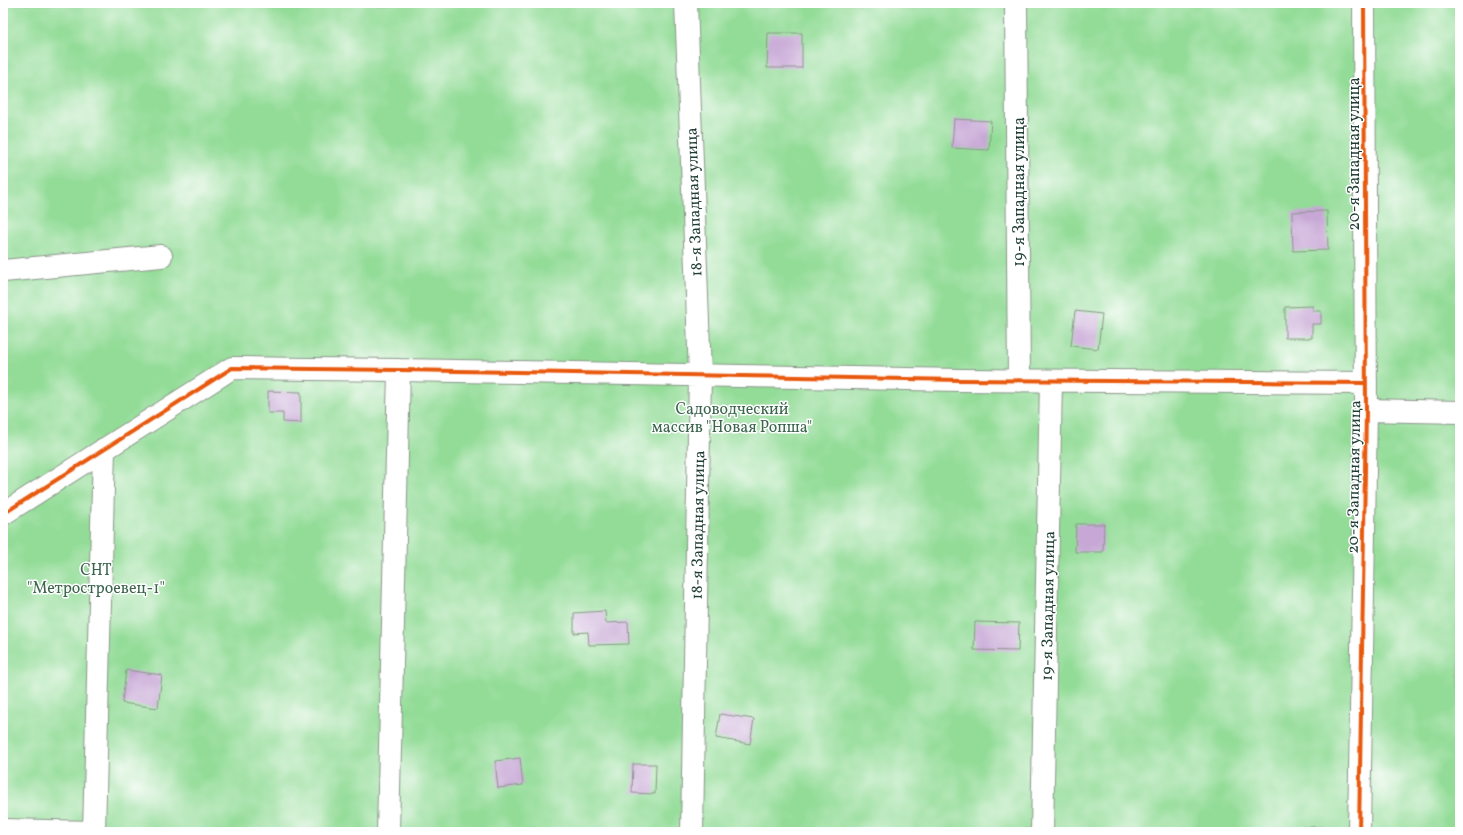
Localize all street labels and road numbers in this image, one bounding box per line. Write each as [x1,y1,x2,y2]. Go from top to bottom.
street label: 20-я Западная улица [1344,77,1366,231]
street label: 19-я Западная улица [1009,117,1031,267]
street label: 18-я Западная улица [681,127,709,277]
street label: 20-я Западная улица [1343,400,1367,554]
street label: 18-я Западная улица [687,450,711,600]
street label: 19-я Западная улица [1037,531,1061,681]

